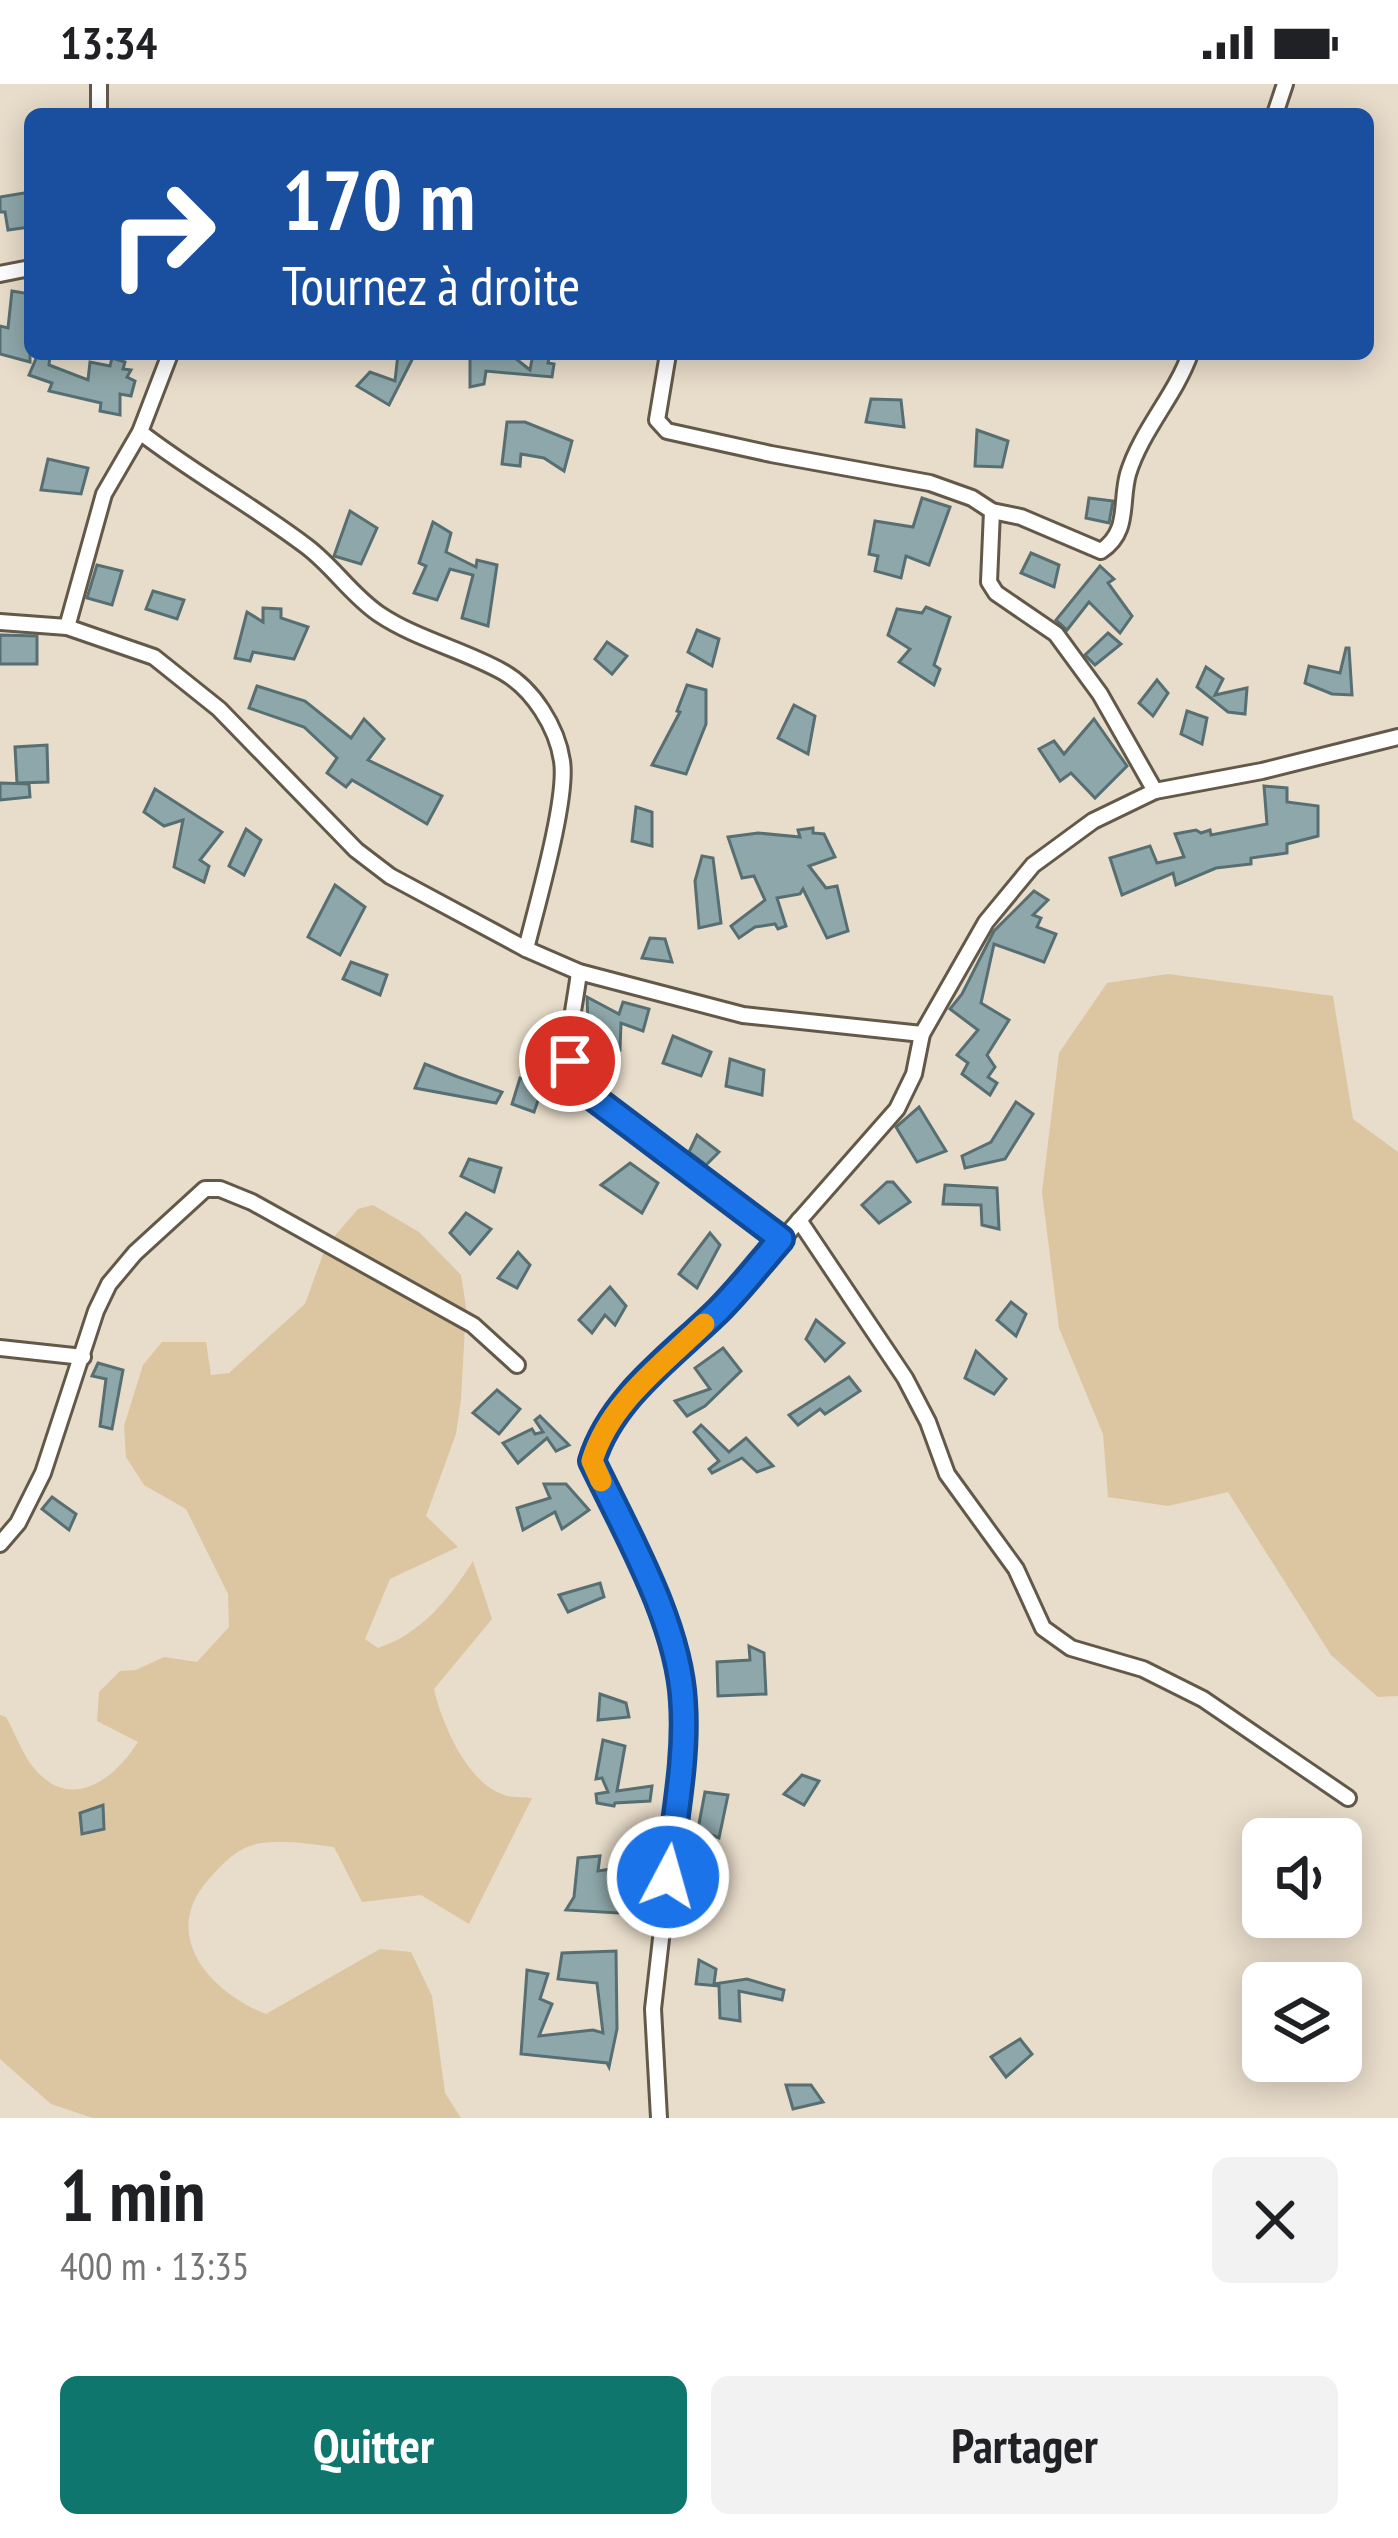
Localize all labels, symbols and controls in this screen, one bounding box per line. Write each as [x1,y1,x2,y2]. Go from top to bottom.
text: 13:34 [60,13,157,71]
text: 170 m [282,144,475,253]
icon: right [84,156,240,312]
text: Tournez à droite [282,250,580,320]
pin [519,1010,621,1112]
icon: arrive [537,1028,603,1094]
position arrow [605,1814,731,1940]
map controls [1242,1818,1362,2082]
button: sound [1242,1818,1362,1938]
button: layers [1242,1962,1362,2082]
text: 1 min [60,2148,205,2241]
button: close [1212,2157,1338,2283]
text: 400 m · 13:35 [60,2240,249,2291]
button: Quitter [60,2376,687,2514]
button: Partager [711,2376,1338,2514]

